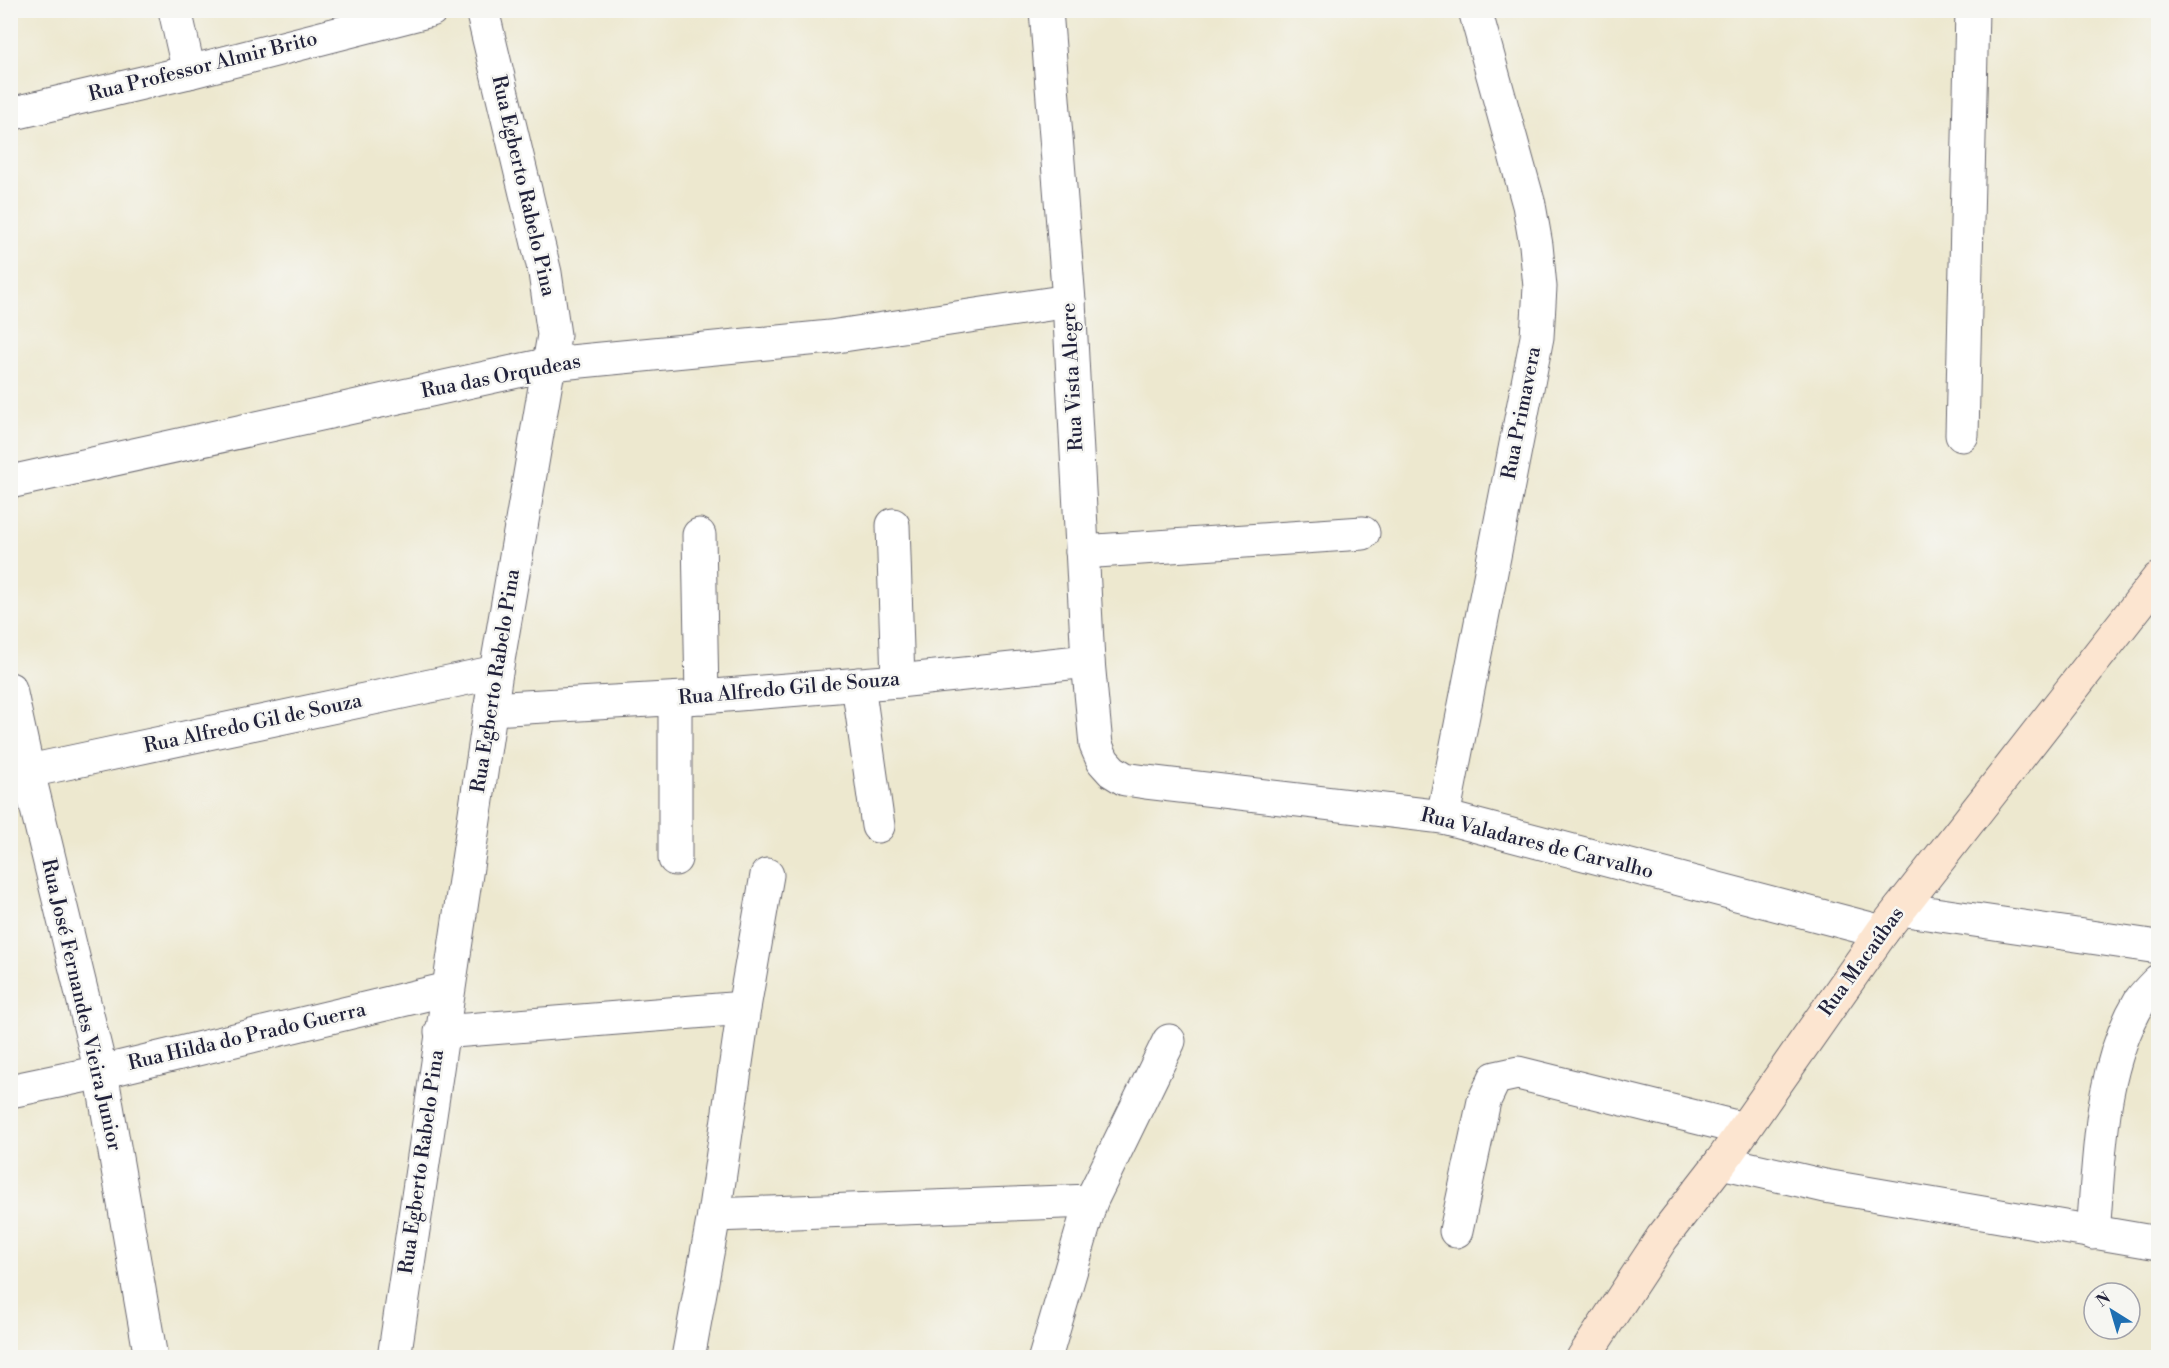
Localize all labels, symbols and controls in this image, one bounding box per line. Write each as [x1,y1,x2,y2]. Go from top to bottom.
street label: Rua Professor Almir Brito [86,26,320,108]
street label: Rua Egberto Rabelo Pina [485,73,561,300]
street label: Rua Vista Alegre [1057,302,1089,452]
street label: Rua Primavera [1497,344,1547,481]
street label: Rua das Orqudeas [419,349,583,405]
street label: Rua Egberto Rabelo Pina [466,567,526,795]
street label: Rua Alfredo Gil de Souza [677,667,902,711]
street label: Rua Alfredo Gil de Souza [142,688,365,759]
street label: Rua Valadares de Carvalho [1418,803,1656,885]
street label: Rua José Fernandes Vieira Junior [35,857,127,1154]
street label: Rua Macaúbas [1814,902,1910,1022]
street label: Rua Hilda do Prado Guerra [126,997,369,1077]
street label: Rua Egberto Rabelo Pina [394,1047,450,1276]
north arrow [2082,1281,2142,1341]
text: N [2093,1288,2115,1312]

